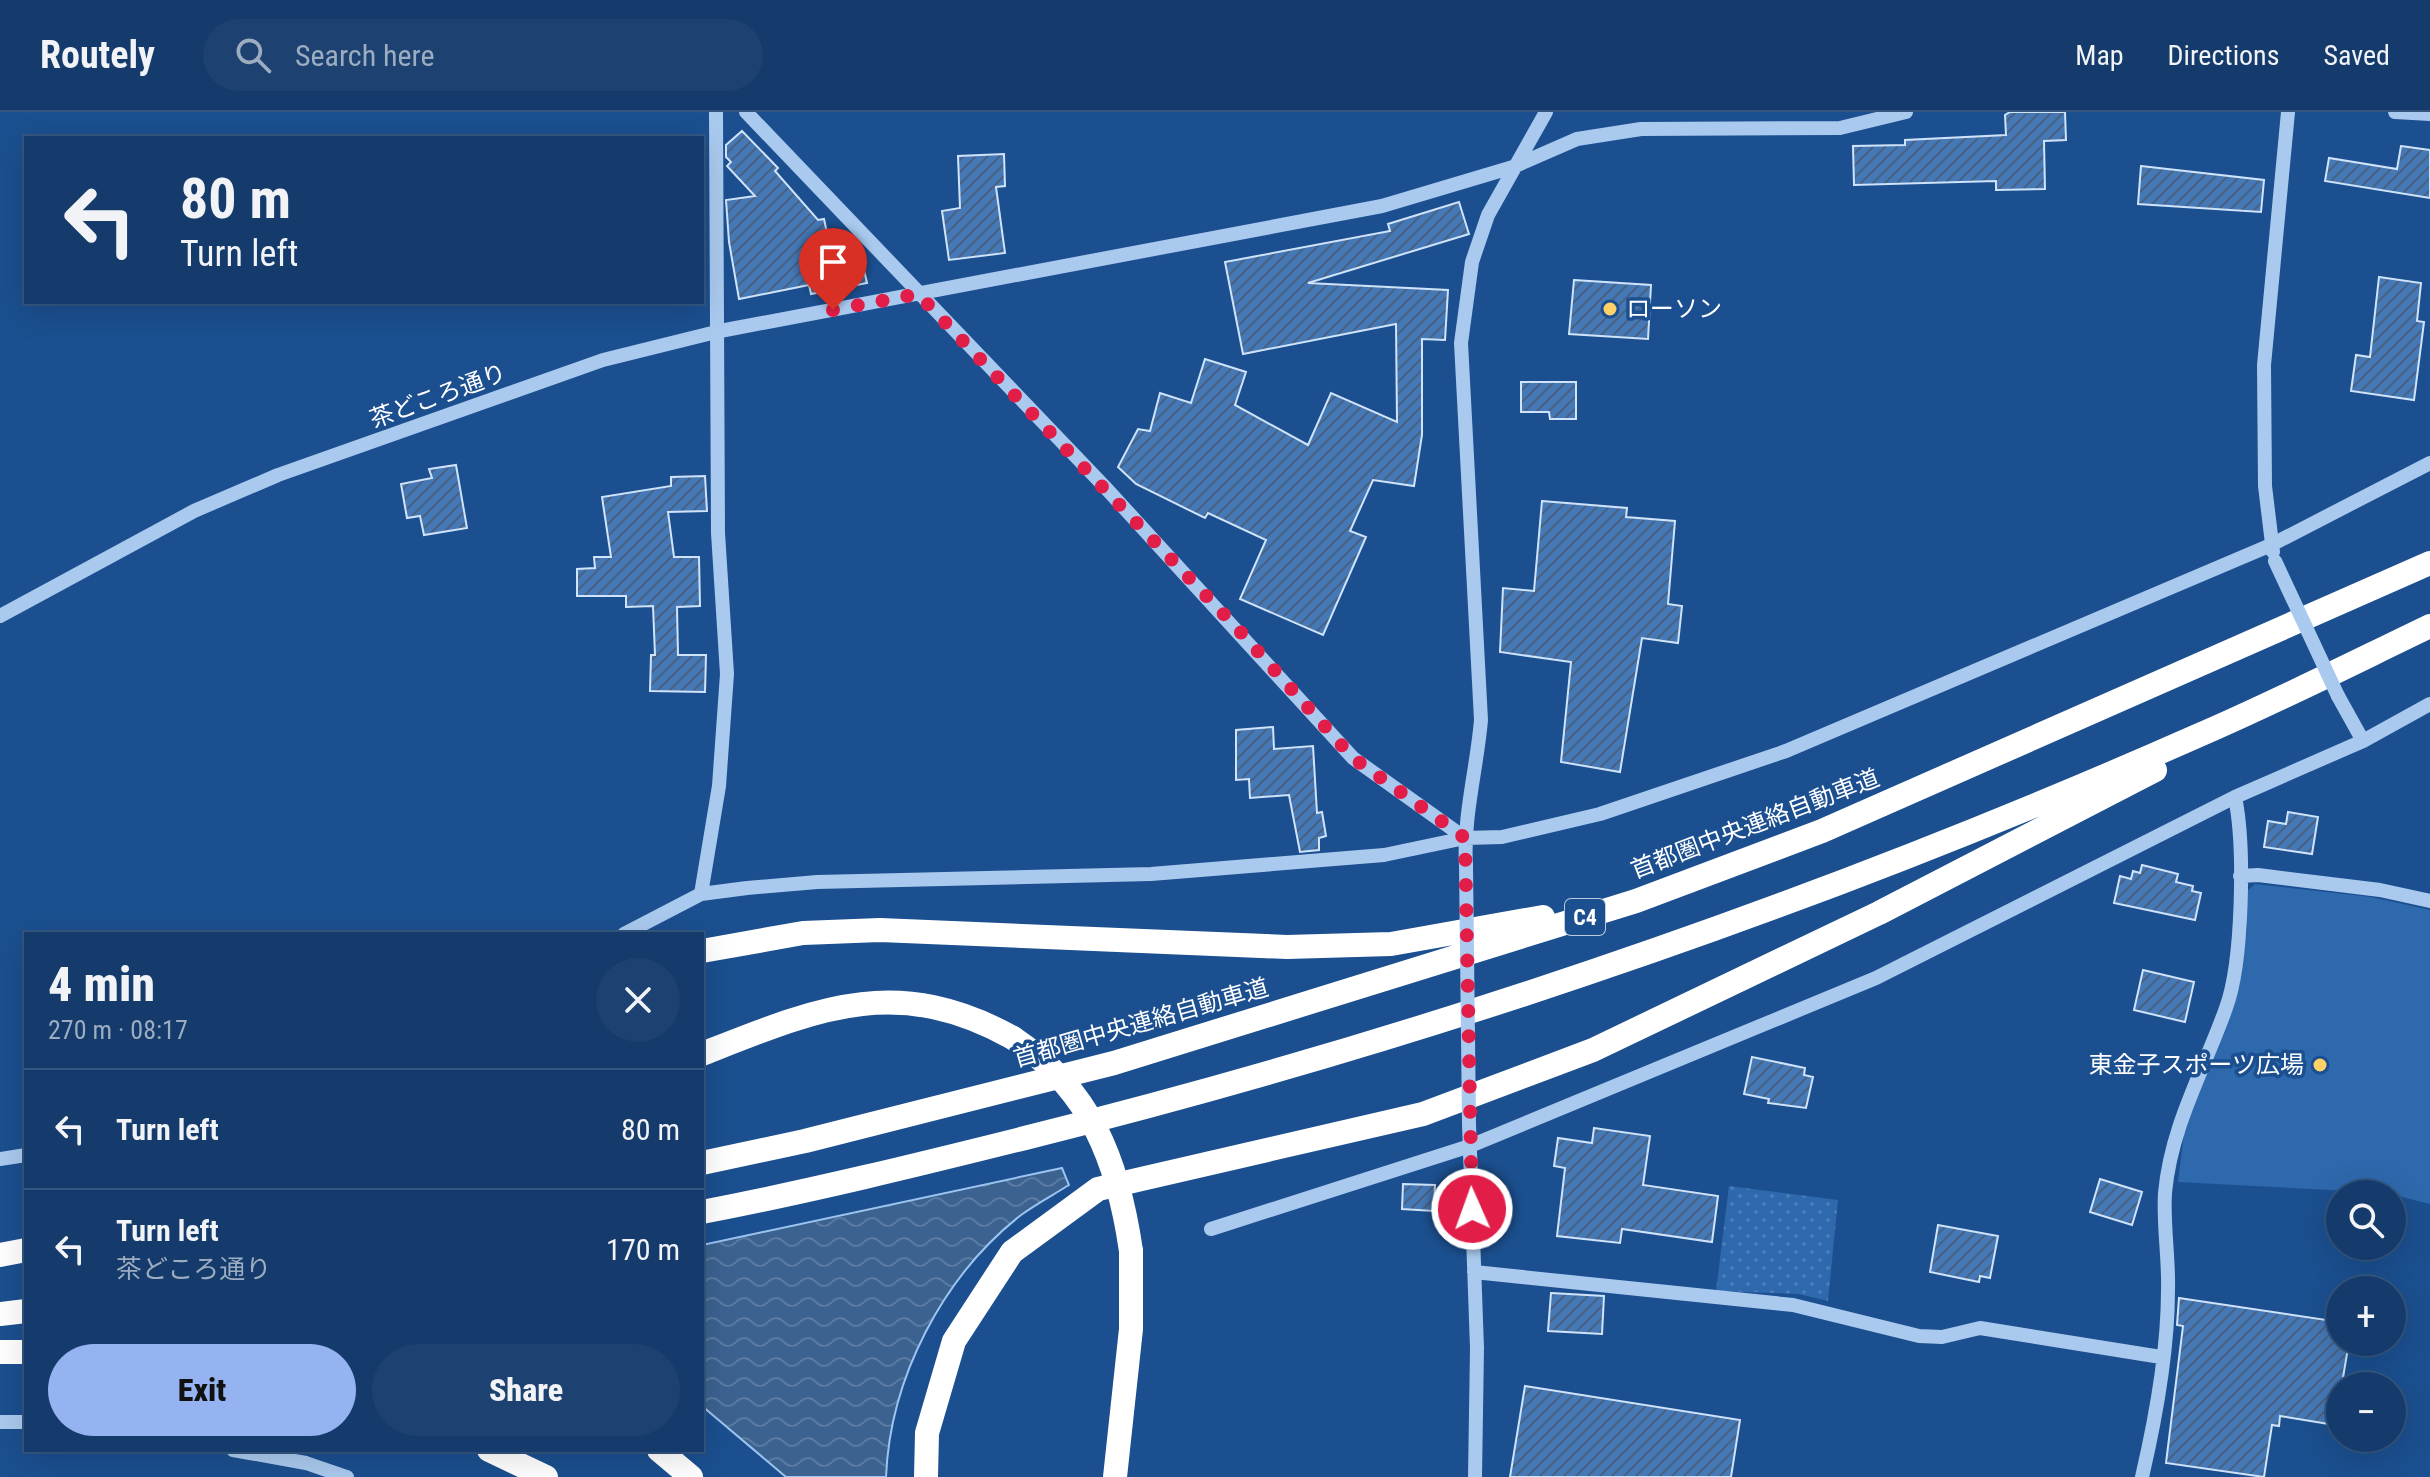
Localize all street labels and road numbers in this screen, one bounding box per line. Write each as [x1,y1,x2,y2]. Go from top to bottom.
street label: 茶どころ通り [366,358,510,434]
street label: 首都圏中央連絡自動車道 [1627,764,1883,884]
road number: C4 [1565,899,1605,935]
street label: 首都圏中央連絡自動車道 [1010,973,1272,1073]

